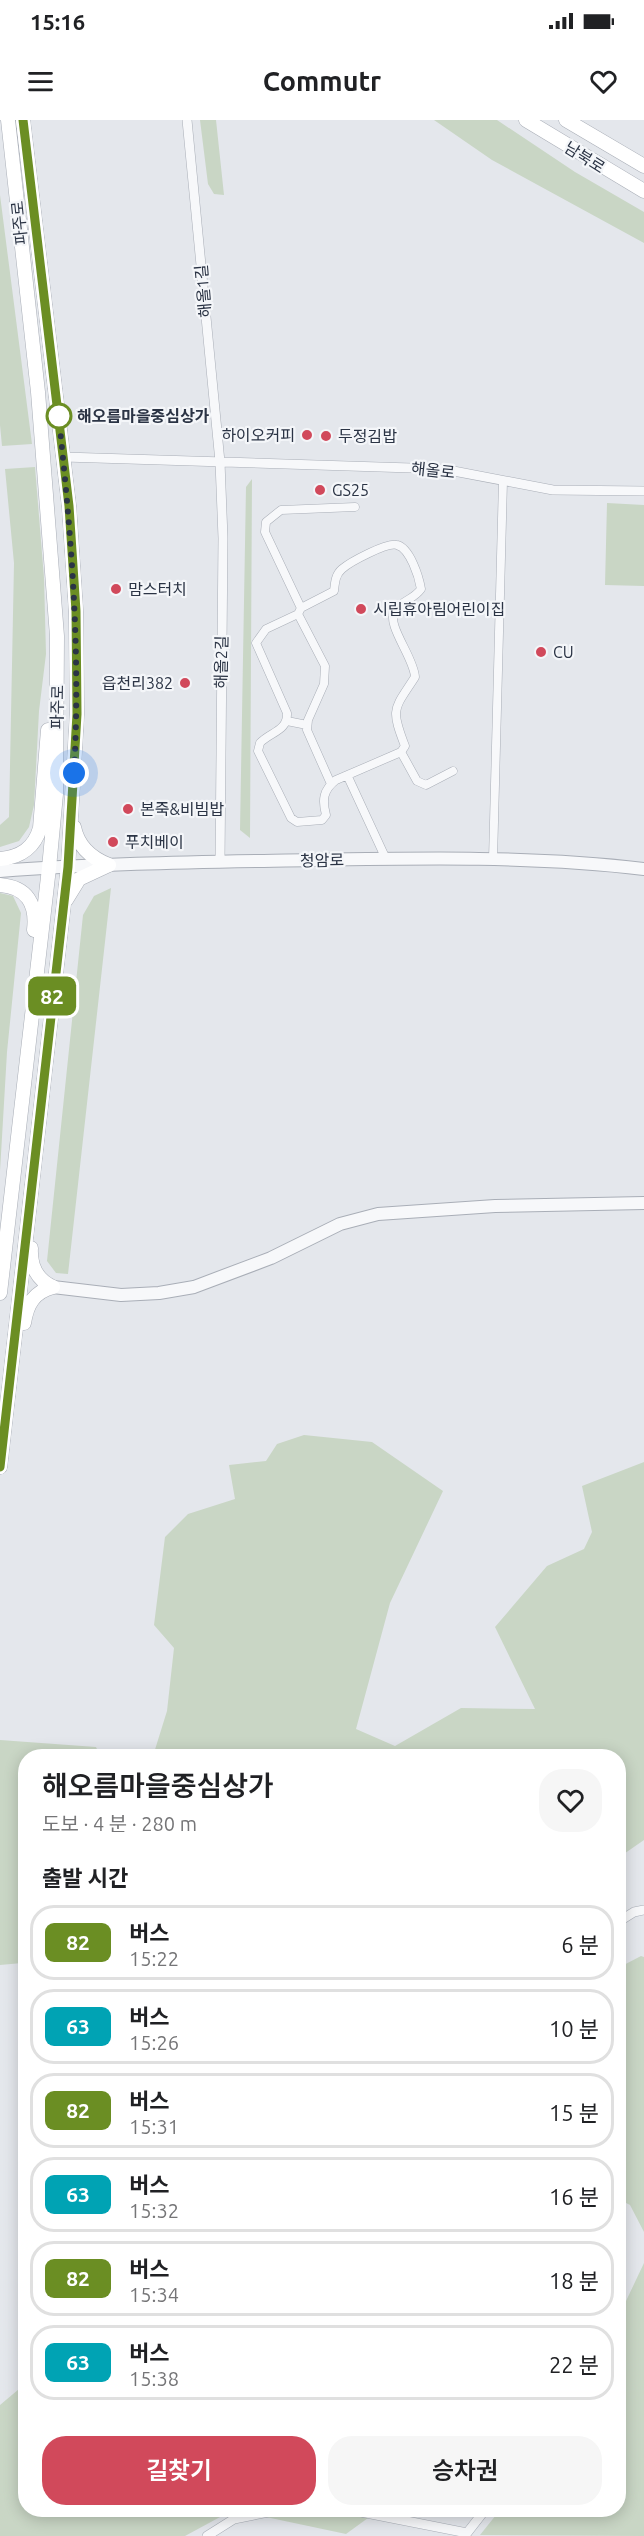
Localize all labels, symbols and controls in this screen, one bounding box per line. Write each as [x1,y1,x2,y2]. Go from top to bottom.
text: 15:16 [30,9,85,34]
icon: menu [24,65,57,98]
icon: heart [587,65,620,98]
text: Commutr [263,66,381,96]
street label: 남북로 [562,138,609,176]
street label: 파주로 [8,200,30,246]
street label: 해올1길 [192,264,214,318]
marker: 해오름마을중심상가 [46,403,72,429]
place label: 해오름마을중심상가 [77,407,210,425]
place label: 하이오커피 [221,426,295,444]
place label: 두정김밥 [338,427,397,445]
marker: 하이오커피 [300,428,314,442]
marker: 두정김밥 [319,429,333,443]
street label: 해올로 [410,459,456,481]
place label: GS25 [332,481,369,499]
marker: GS25 [313,483,327,497]
place label: 맘스터치 [128,580,187,598]
marker: 맘스터치 [109,582,123,596]
place label: 시립휴아림어린이집 [373,600,505,618]
marker: 시립휴아림어린이집 [354,602,368,616]
street label: 해올2길 [212,635,230,689]
place label: CU [553,643,574,661]
marker: CU [534,645,548,659]
place label: 읍천리382 [102,674,173,692]
marker: 읍천리382 [178,676,192,690]
street label: 파주로 [48,684,66,729]
your location [59,758,89,788]
place label: 본죽&비빔밥 [140,800,224,818]
marker: 본죽&비빔밥 [121,802,135,816]
place label: 푸치베이 [125,833,184,851]
marker: 푸치베이 [106,835,120,849]
street label: 청암로 [300,851,345,869]
line badge: 82 [25,976,79,1016]
text: 82 [40,984,64,1008]
button: heart [539,1769,602,1832]
text: 해오름마을중심상가 [42,1770,274,1801]
text: 도보 · 4 분 · 280 m [42,1812,197,1835]
text: 출발 시간 [42,1865,128,1890]
text: 버스 [129,1920,169,1945]
text: 82 [66,1930,90,1954]
text: 6 분 [561,1932,599,1957]
text: 15:22 [129,1947,179,1970]
text: 버스 [129,2004,169,2029]
text: 63 [66,2014,90,2038]
text: 10 분 [549,2016,599,2041]
text: 15:26 [129,2031,179,2054]
text: 버스 [129,2088,169,2113]
text: 82 [66,2098,90,2122]
text: 15 분 [549,2100,599,2125]
text: 15:31 [129,2115,179,2138]
text: 버스 [129,2172,169,2197]
text: 63 [66,2182,90,2206]
text: 16 분 [549,2184,599,2209]
text: 15:32 [129,2199,179,2222]
text: 버스 [129,2256,169,2281]
text: 82 [66,2266,90,2290]
text: 18 분 [549,2268,599,2293]
text: 15:34 [129,2283,179,2306]
text: 버스 [129,2340,169,2365]
text: 63 [66,2350,90,2374]
text: 22 분 [549,2352,599,2377]
text: 15:38 [129,2367,179,2390]
button: 길찾기 [42,2436,316,2505]
button: 승차권 [328,2436,602,2505]

